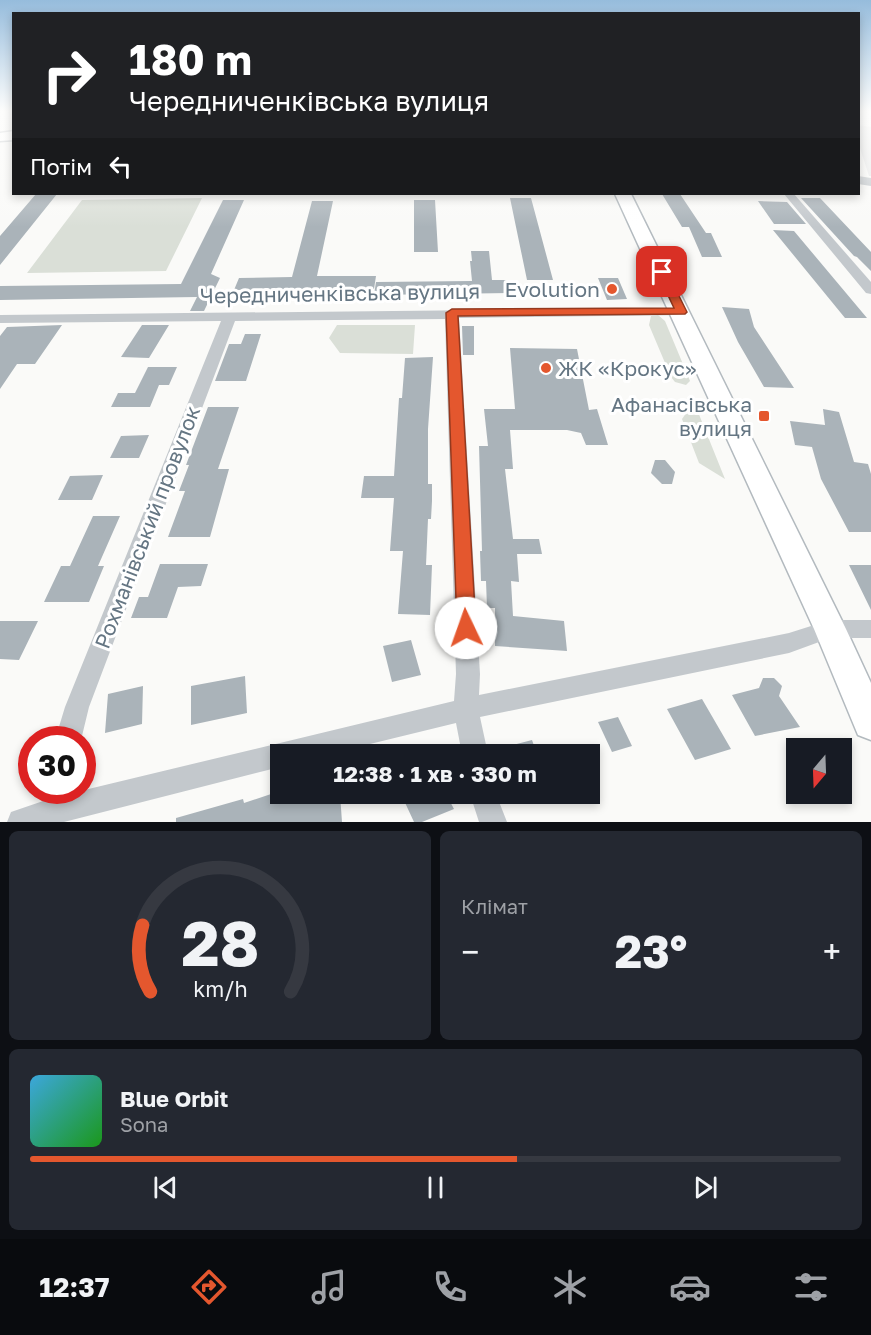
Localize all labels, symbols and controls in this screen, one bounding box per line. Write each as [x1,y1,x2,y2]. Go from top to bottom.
text: 180 m [129,34,252,84]
icon: right [30,36,108,114]
text: Чередниченківська вулиця [129,85,489,117]
icon: left [104,150,137,183]
text: Потім [30,153,92,180]
pin [636,246,687,297]
icon: arrive [645,255,678,288]
place label: Evolution [504,276,600,302]
street label: Чередниченківська вулиця [200,278,480,308]
marker: Evolution [605,282,619,296]
place label: ЖК «Крокус» [558,355,697,381]
marker: ЖК «Крокус» [539,361,553,375]
place label: Афанасівська вулиця [611,391,752,441]
street label: Рохманівський провулок [89,402,205,652]
marker: Афанасівська вулиця [757,409,771,423]
position arrow [434,596,498,660]
speed limit sign: 30 [18,726,96,804]
north arrow [786,738,852,804]
map controls [786,738,852,804]
text: 12:38 · 1 хв · 330 m [333,760,537,787]
text: Клімат [461,894,528,918]
text: 28 [181,905,259,980]
text: 23° [615,924,687,978]
text: − [461,932,479,971]
text: + [823,932,841,971]
text: km/h [193,977,247,1003]
text: Blue Orbit [120,1085,228,1112]
text: Sona [120,1112,168,1136]
icon: previous [149,1171,182,1204]
icon: pause [419,1171,452,1204]
icon: next [689,1171,722,1204]
icon: directions [188,1266,230,1308]
icon: music [308,1266,350,1308]
icon: phone [429,1266,471,1308]
icon: climate [549,1266,591,1308]
icon: car [669,1266,711,1308]
icon: filters [790,1266,832,1308]
text: 12:37 [39,1271,109,1303]

